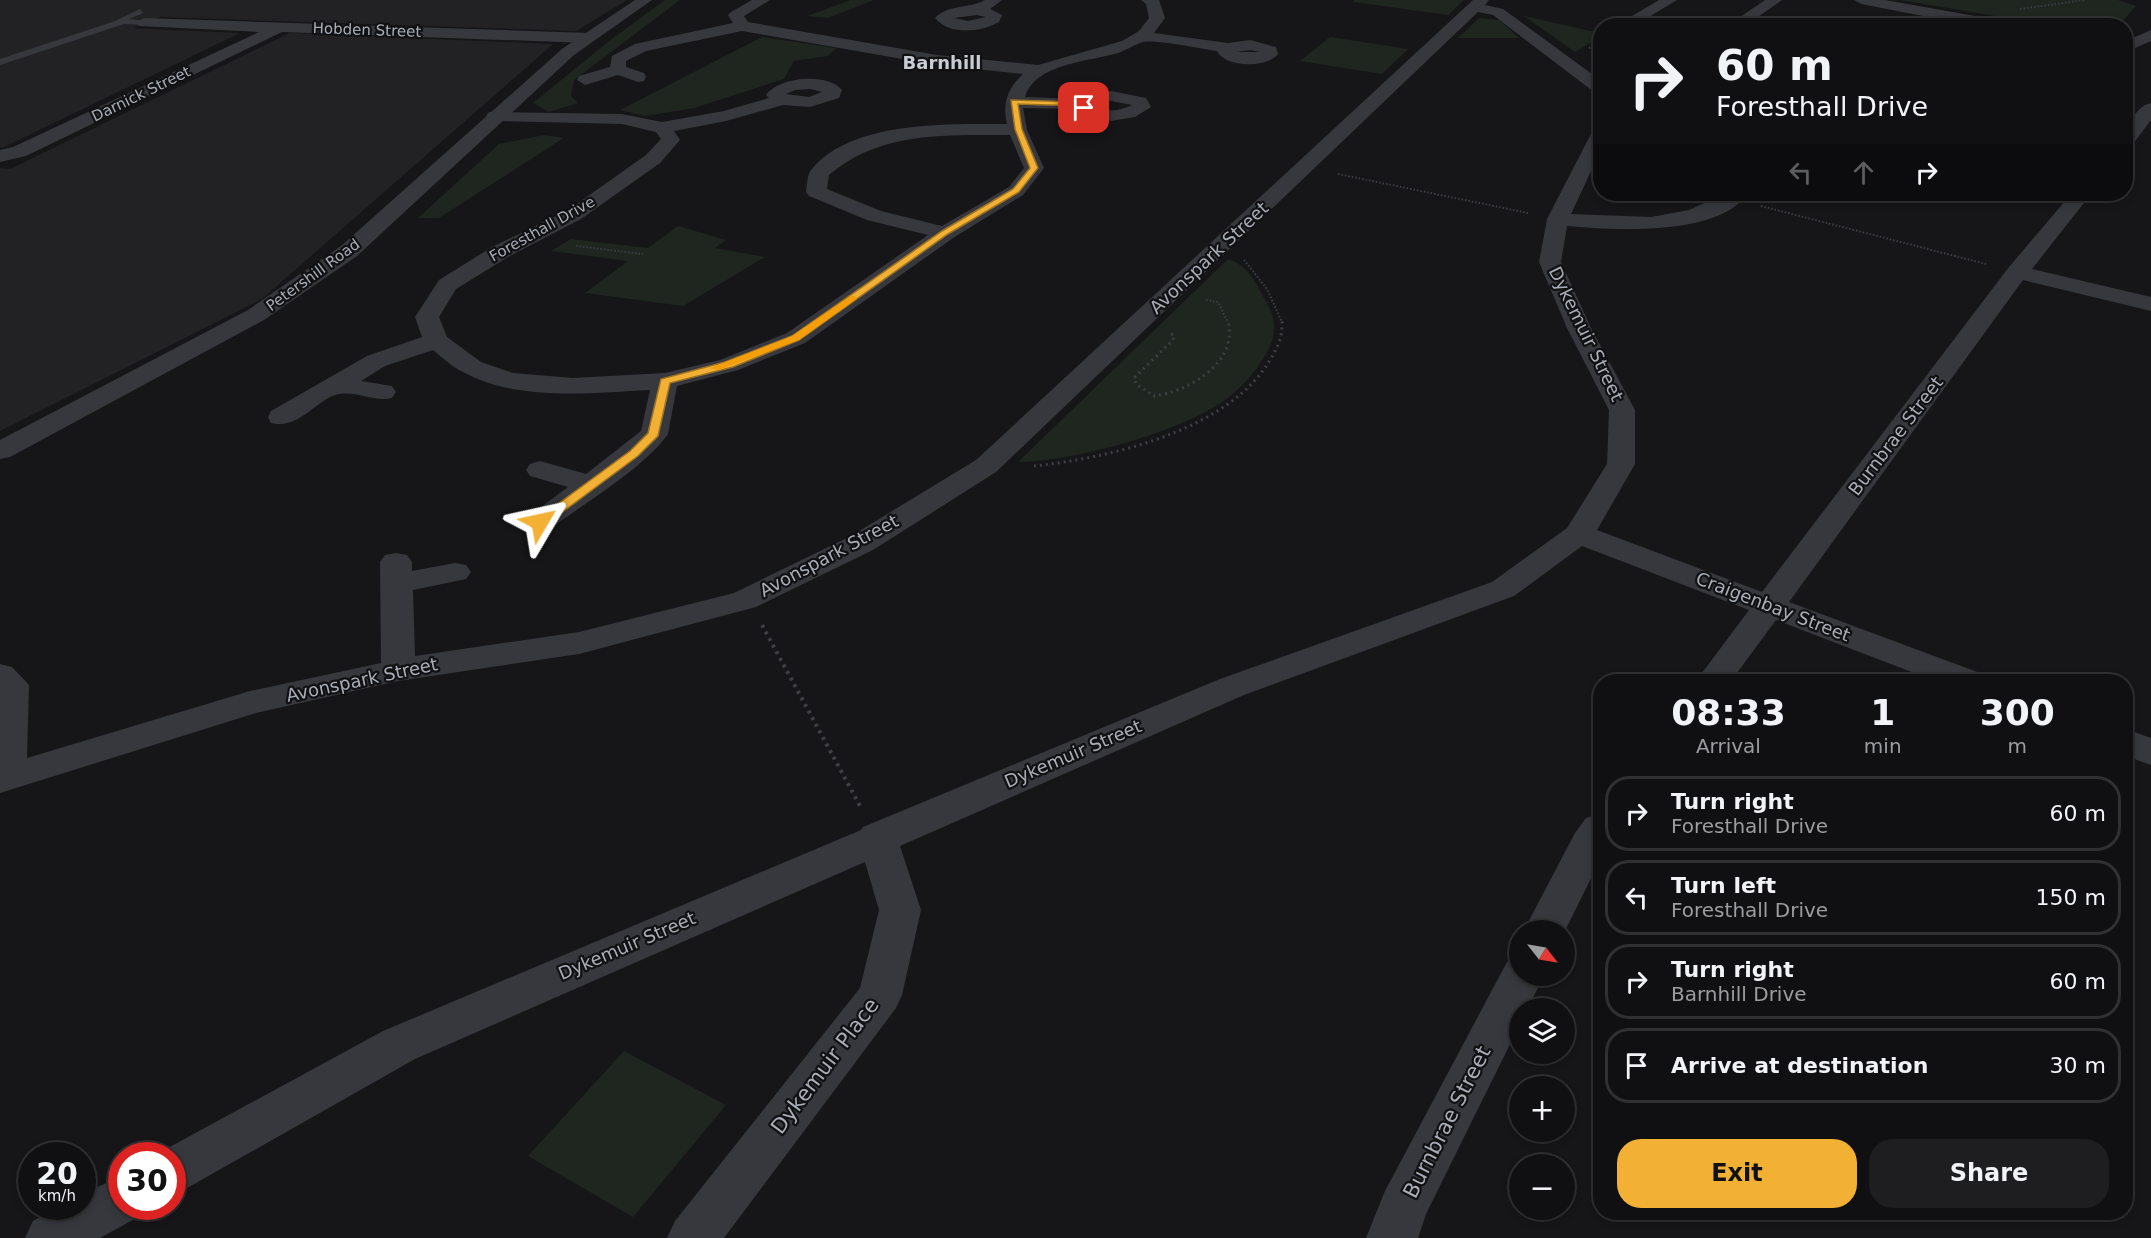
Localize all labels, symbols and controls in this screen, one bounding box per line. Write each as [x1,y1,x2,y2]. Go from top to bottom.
street label: Hobden Street [312,19,422,41]
text: 60 m [1716,41,1833,90]
icon: right [1617,42,1695,120]
district label: Barnhill [903,52,981,73]
street label: Darnick Street [89,62,193,126]
pin [1058,82,1109,133]
icon: arrive [1067,91,1100,124]
text: Foresthall Drive [1716,91,1928,122]
icon: left [1784,156,1817,189]
icon: ahead [1847,156,1880,189]
icon: right [1910,156,1943,189]
street label: Foresthall Drive [486,193,598,265]
street label: Avonspark Street [1145,197,1272,318]
street label: Petershill Road [263,235,363,315]
street label: Dykemuir Street [1545,263,1628,405]
street label: Burnbrae Street [1844,372,1947,499]
position arrow [508,490,572,554]
street label: Avonspark Street [756,510,902,601]
street label: Craigenbay Street [1693,567,1853,646]
street label: Avonspark Street [284,653,440,706]
text: 08:33 [1671,692,1786,733]
text: 1 [1870,692,1895,733]
text: 300 [1980,692,2055,733]
street label: Dykemuir Street [1001,715,1145,792]
text: Arrival [1696,734,1761,758]
text: min [1864,734,1902,758]
text: m [2008,734,2027,758]
text: Turn right [1671,789,1794,814]
icon: right [1620,797,1653,830]
text: 60 m [2050,801,2106,826]
text: Foresthall Drive [1671,814,1828,838]
text: Turn left [1671,873,1776,898]
icon: left [1620,881,1653,914]
text: 150 m [2036,885,2106,910]
text: Foresthall Drive [1671,898,1828,922]
street label: Dykemuir Street [555,907,699,984]
north arrow [1509,920,1575,986]
map controls [1509,920,1575,1220]
text: Turn right [1671,957,1794,982]
icon: right [1620,965,1653,998]
text: 60 m [2050,969,2106,994]
text: Barnhill Drive [1671,982,1807,1006]
street label: Dykemuir Place [766,993,884,1139]
button: layers [1509,998,1575,1064]
street label: Burnbrae Street [1398,1042,1496,1202]
icon: arrive [1620,1049,1653,1082]
text: Arrive at destination [1671,1053,1928,1078]
text: 30 m [2050,1053,2106,1078]
button: + [1509,1076,1575,1142]
button: Exit [1617,1139,1857,1208]
button: Share [1869,1139,2109,1208]
speed limit sign: 30 [108,1142,186,1220]
button: − [1509,1154,1575,1220]
text: 20 [36,1156,78,1191]
text: km/h [38,1187,76,1205]

